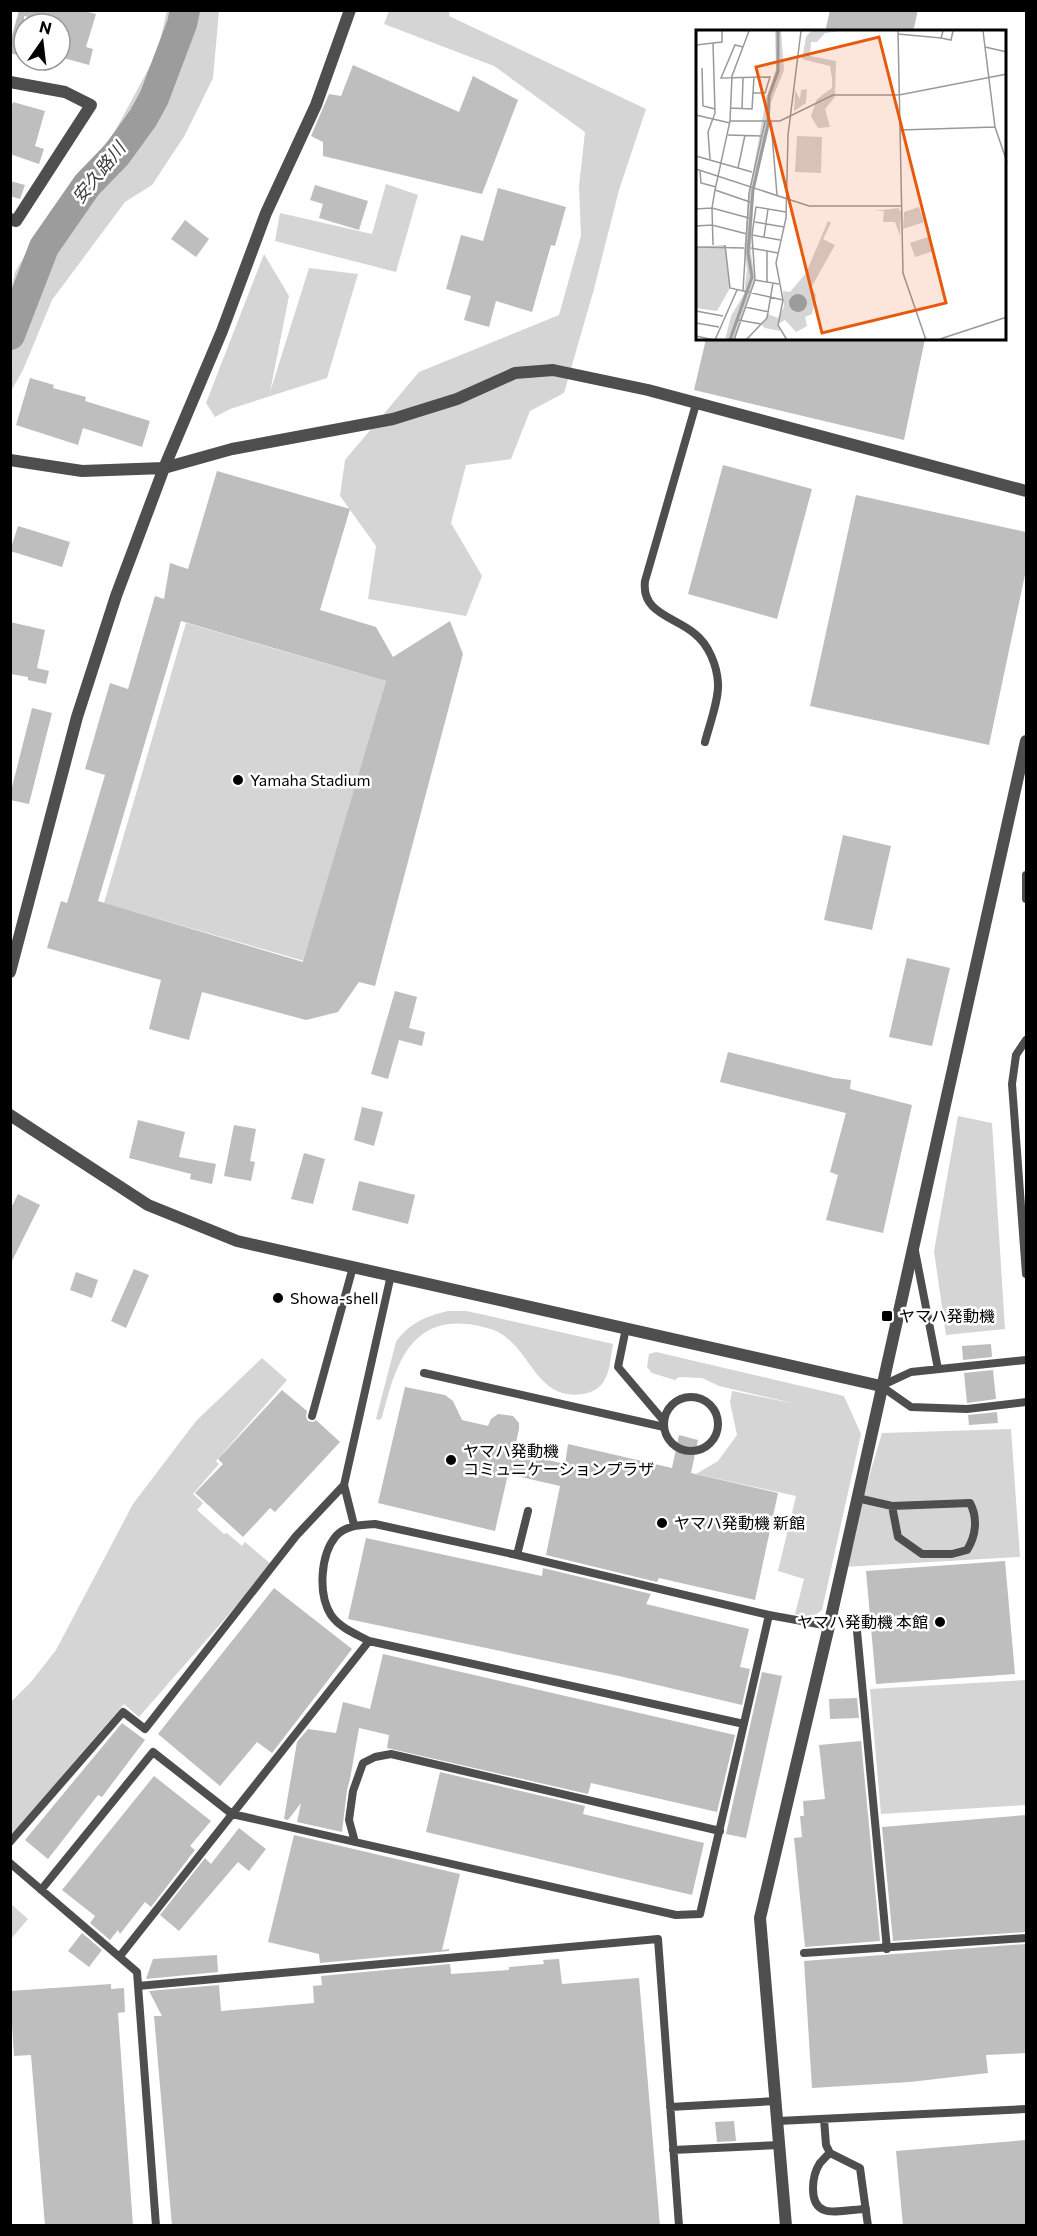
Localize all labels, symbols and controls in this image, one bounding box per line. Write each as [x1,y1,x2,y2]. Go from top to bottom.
north arrow [12,12,72,72]
text: N [38,16,54,38]
inset map [696,30,1007,340]
water label: 安久路川 [67,136,131,207]
place label: Yamaha Stadium [250,770,371,789]
marker: Yamaha Stadium [231,773,245,787]
place label: Showa-shell [290,1288,379,1307]
marker: Showa-shell [271,1291,285,1305]
place label: ヤマハ発動機 [899,1306,995,1325]
marker: ヤマハ発動機 [880,1309,894,1323]
place label: ヤマハ発動機 コミュニケーションプラザ [463,1441,654,1478]
marker: ヤマハ発動機 コミュニケーションプラザ [444,1453,458,1467]
place label: ヤマハ発動機 新館 [674,1513,805,1532]
marker: ヤマハ発動機 新館 [655,1516,669,1530]
place label: ヤマハ発動機 本館 [797,1612,928,1631]
marker: ヤマハ発動機 本館 [933,1615,947,1629]

